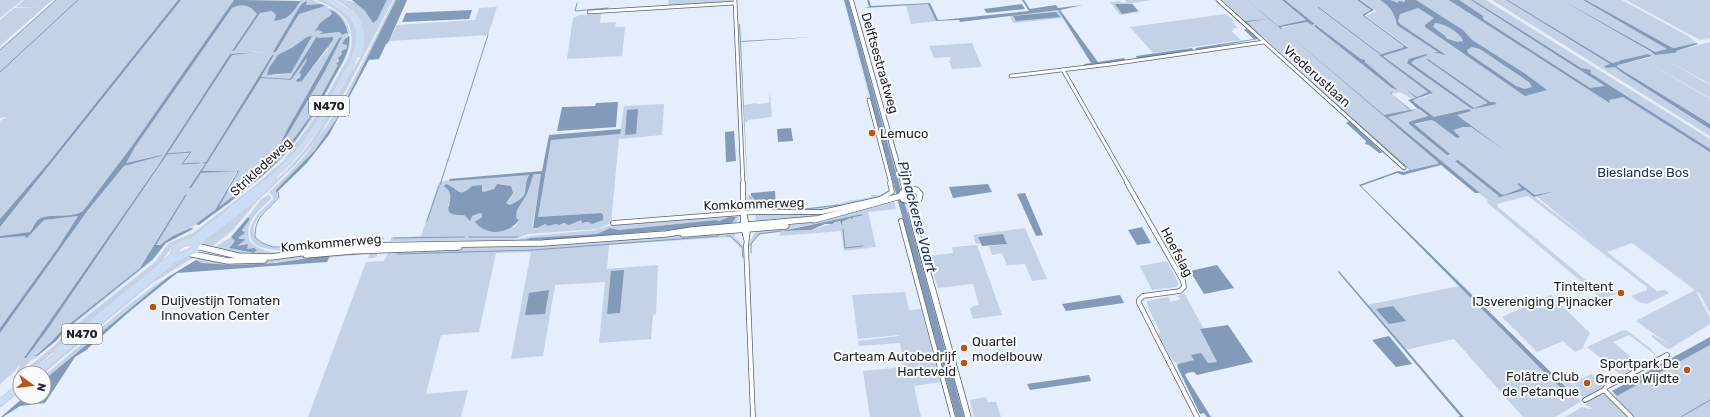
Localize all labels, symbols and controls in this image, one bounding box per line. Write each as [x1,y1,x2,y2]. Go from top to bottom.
street label: Delftsestraatweg [857,11,902,116]
street label: Vrederustlaan [1280,42,1354,110]
road number: N470 [309,96,349,116]
place label: Lemuco [880,126,928,141]
marker: Lemuco [867,128,877,138]
street label: Strikledeweg [227,135,296,200]
water label: Pijnackerse Vaart [894,159,940,275]
park label: Bieslandse Bos [1597,165,1689,180]
street label: Komkommerweg [703,195,805,214]
street label: Hoefslag [1157,225,1196,280]
street label: Komkommerweg [280,231,382,256]
place label: Tinteltent IJsvereniging Pijnacker [1472,279,1613,310]
marker: Tinteltent IJsvereniging Pijnacker [1616,288,1626,298]
place label: Duijvestijn Tomaten Innovation Center [161,293,280,323]
marker: Duijvestijn Tomaten Innovation Center [148,302,158,312]
road number: N470 [62,324,102,344]
place label: Quartel modelbouw [972,334,1043,364]
marker: Quartel modelbouw [959,343,969,353]
place label: Carteam Autobedrijf Harteveld [833,349,956,379]
place label: Sportpark De Groene Wijdte [1596,356,1679,386]
marker: Carteam Autobedrijf Harteveld [959,358,969,368]
north arrow [12,365,52,405]
marker: Sportpark De Groene Wijdte [1682,365,1692,375]
place label: Folâtre Club de Petanque [1502,369,1579,399]
marker: Folâtre Club de Petanque [1582,378,1592,388]
text: N [34,382,48,393]

